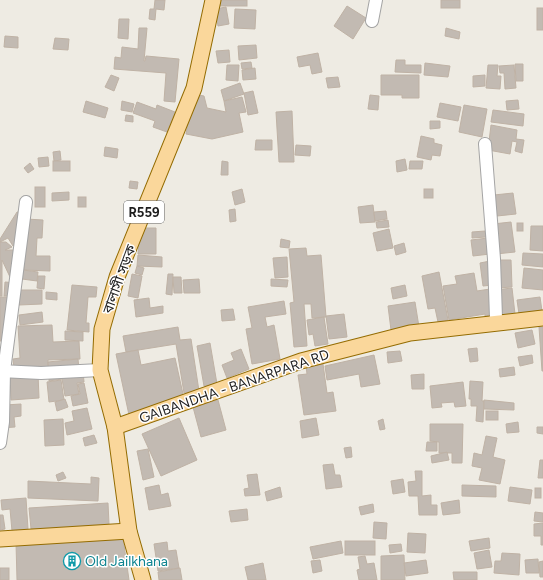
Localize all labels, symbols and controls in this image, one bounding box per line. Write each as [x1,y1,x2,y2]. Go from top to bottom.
road number: R559 [124,201,164,223]
street label: বালাসী সড়ক [99,242,140,317]
street label: GAIBANDHA - BANARPARA RD [137,346,331,427]
building icon: Old Jailkhana [62,551,82,571]
place label: Old Jailkhana [85,553,168,570]

